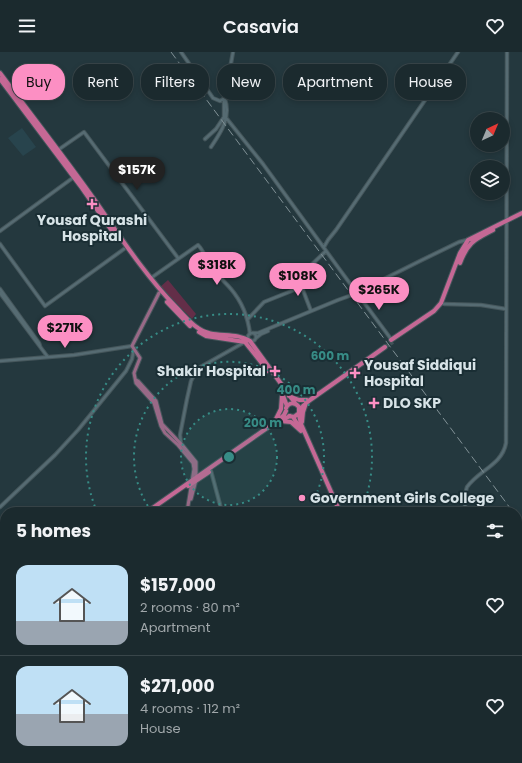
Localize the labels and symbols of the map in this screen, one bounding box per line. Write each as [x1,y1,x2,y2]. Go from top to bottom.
north arrow [470,112,510,152]
pin: $157K [109,157,165,191]
marker: Yousaf Qurashi Hospital [86,198,98,210]
place label: Yousaf Qurashi Hospital [37,210,147,246]
pin: $318K [189,252,245,286]
pin: $108K [270,263,326,297]
pin: $265K [351,277,407,311]
pin: $271K [37,315,93,349]
text: 600 m [311,347,350,364]
place label: Yousaf Siddiqui Hospital [364,355,476,391]
place label: Shakir Hospital [157,361,266,381]
marker: Shakir Hospital [269,365,281,377]
marker: Yousaf Siddiqui Hospital [349,367,361,379]
text: 400 m [276,381,316,398]
place label: DLO SKP [383,393,441,413]
marker: DLO SKP [368,397,380,409]
text: 200 m [244,414,282,431]
centre of rings [222,450,236,464]
place label: Government Girls College [310,488,495,508]
marker: Government Girls College [297,493,307,503]

